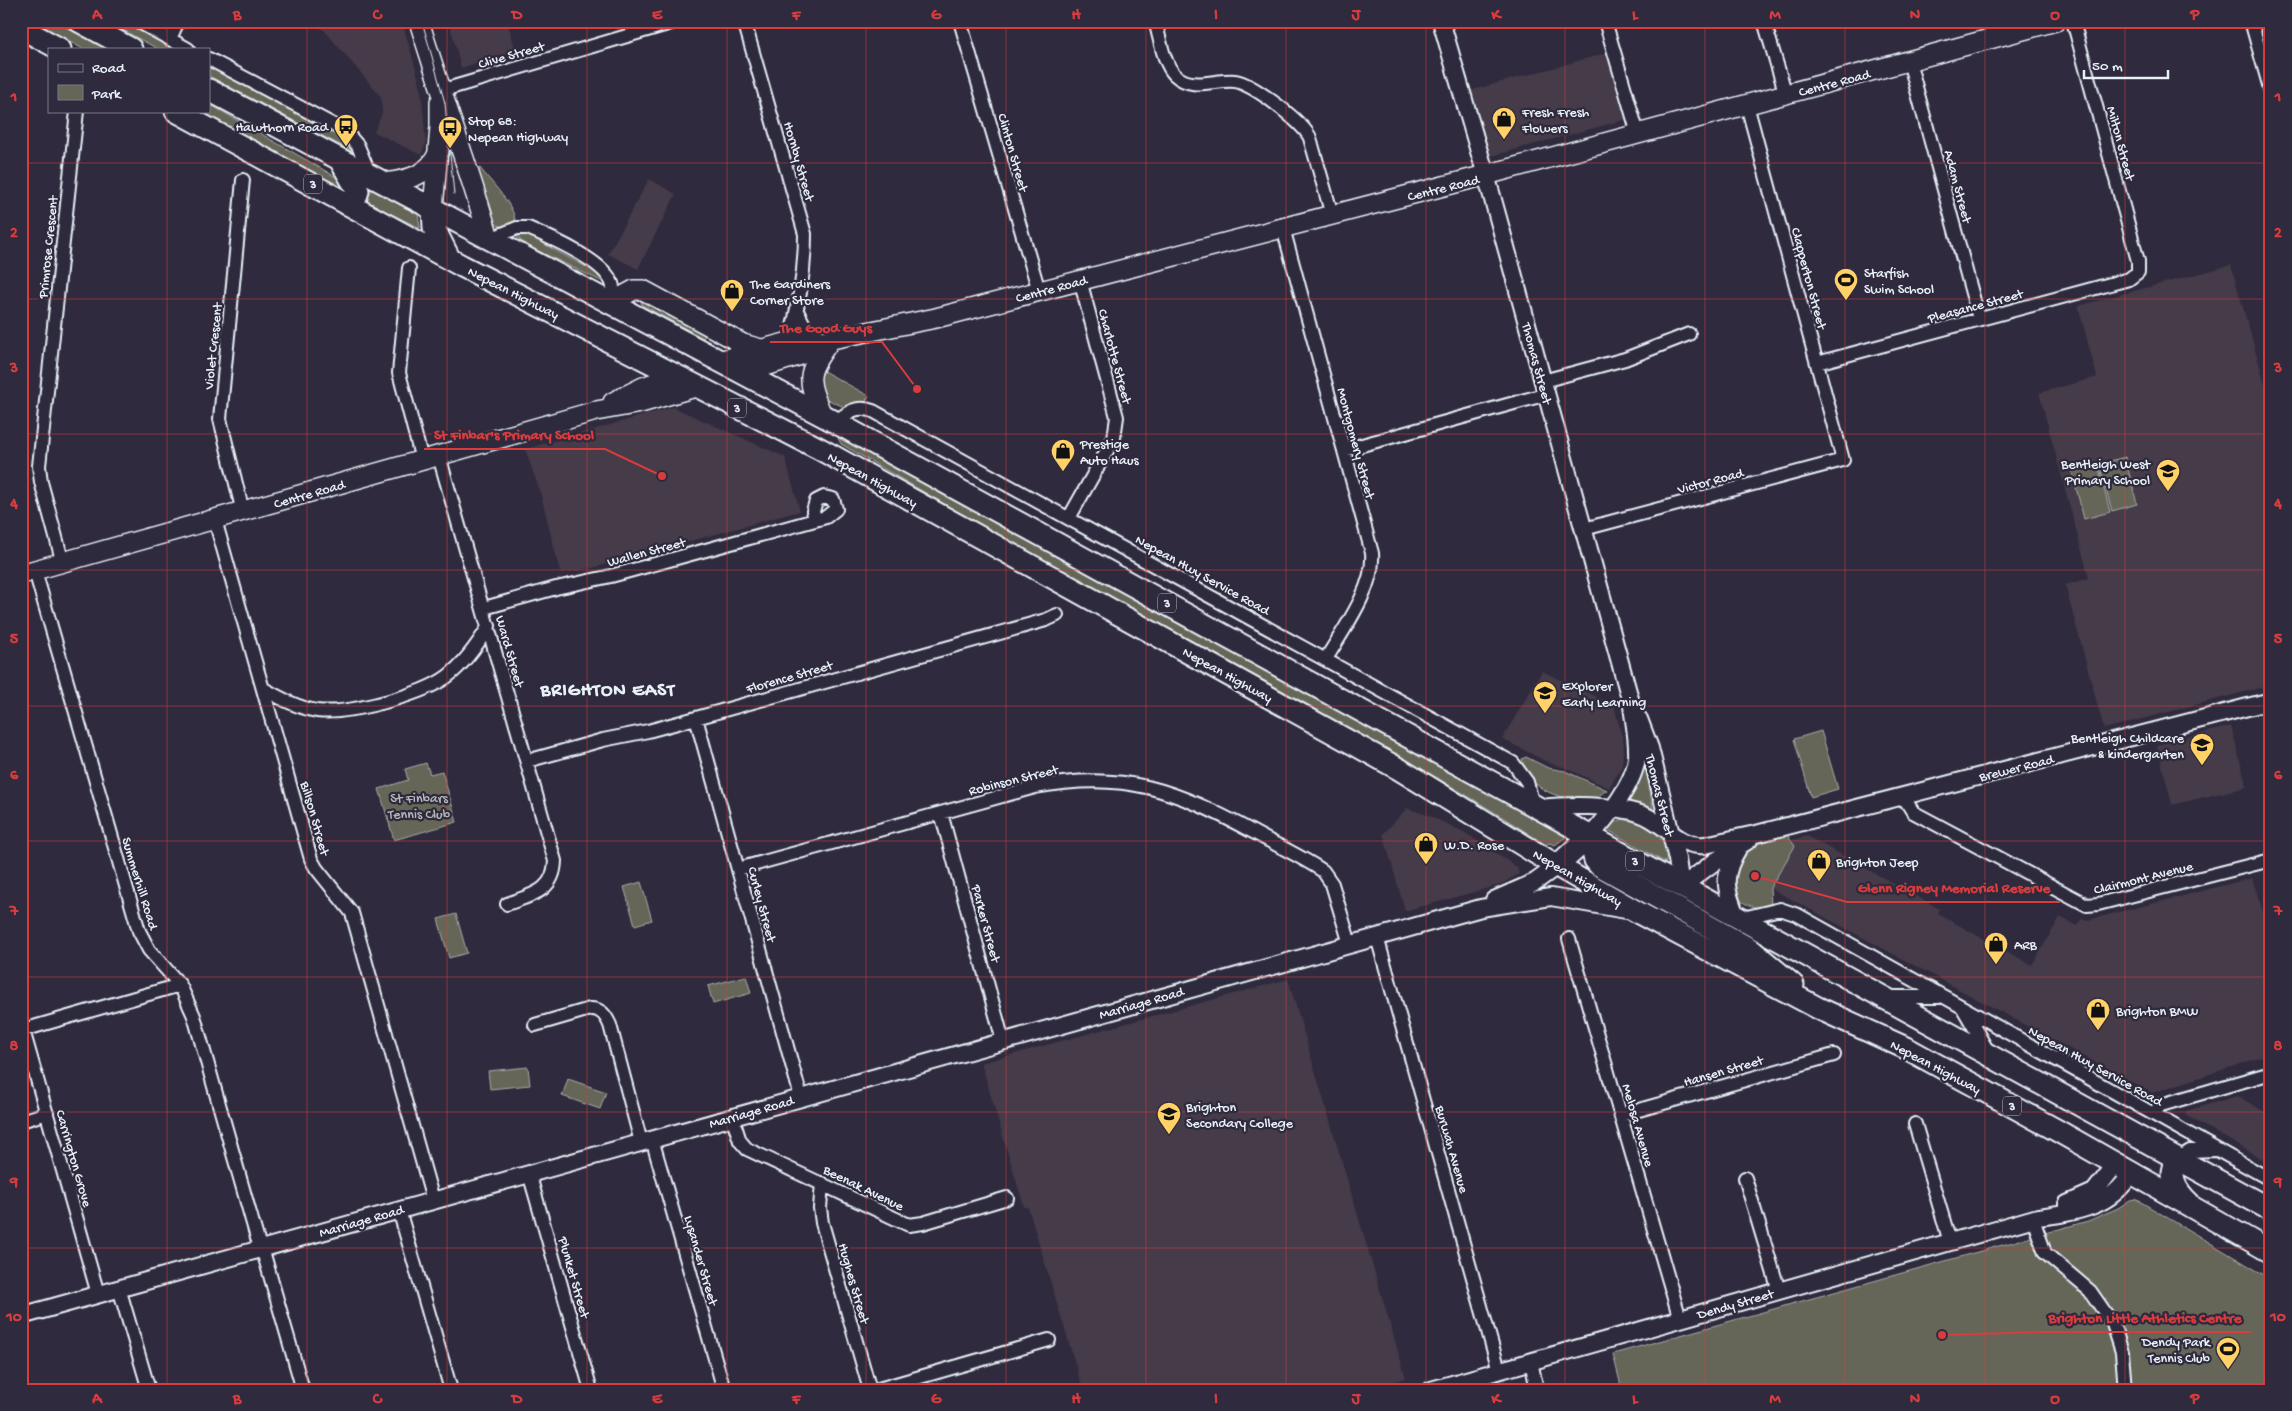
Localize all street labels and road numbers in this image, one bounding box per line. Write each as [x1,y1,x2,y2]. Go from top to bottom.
street label: Clive Street [477,39,548,74]
street label: Centre Road [1797,66,1874,102]
street label: Milton Street [2102,105,2138,184]
street label: Clinton Street [992,112,1031,195]
street label: Hornby Street [778,120,817,205]
street label: Adam Street [1939,148,1975,226]
street label: Centre Road [1406,172,1483,207]
road number: 3 [304,174,322,193]
street label: Primrose Crescent [36,194,63,300]
street label: Clapperton Street [1786,226,1830,333]
street label: Nepean Highway [464,264,561,325]
street label: Centre Road [1014,272,1091,308]
street label: Pleasance Street [1925,286,2026,329]
street label: Violet Crescent [201,301,228,391]
street label: Charlotte Street [1093,307,1135,407]
street label: Thomas Street [1516,320,1555,408]
street label: Montgomery Street [1332,386,1378,502]
road number: 3 [728,398,746,418]
street label: Nepean Highway [824,449,920,513]
street label: Victor Road [1675,465,1747,500]
street label: Centre Road [272,477,349,514]
street label: Nepean Hwy Service Road [1132,532,1274,621]
street label: Wallen Street [606,534,689,572]
road number: 3 [1158,594,1176,612]
street label: Ward Street [490,614,527,691]
street label: Nepean Highway [1179,644,1275,708]
street label: Florence Street [744,658,836,699]
street label: Thomas Street [1640,752,1677,840]
street label: Brewer Road [1977,752,2057,787]
street label: Robinson Street [967,762,1061,801]
street label: Billson Street [295,779,333,859]
street label: Summerhill Road [116,835,161,934]
street label: Nepean Highway [1529,847,1624,912]
road number: 3 [1626,851,1644,870]
street label: Clairmont Avenue [2092,859,2196,900]
street label: Curley Street [742,865,779,945]
street label: Parker Street [966,882,1003,965]
street label: Marriage Road [1097,984,1188,1025]
street label: Nepean Hwy Service Road [2025,1023,2167,1112]
street label: Nepean Highway [1887,1037,1983,1099]
street label: Hansen Street [1682,1053,1767,1092]
street label: Melosa Avenue [1617,1082,1657,1170]
street label: Marriage Road [707,1093,798,1134]
road number: 3 [2003,1096,2021,1116]
street label: Burwah Avenue [1430,1103,1471,1196]
street label: Carrington Grove [51,1108,95,1210]
street label: Beenak Avenue [819,1162,907,1216]
street label: Marriage Road [317,1202,408,1243]
street label: Lysander Street [679,1214,721,1309]
street label: Plunket Street [553,1234,593,1322]
street label: Hughes Street [833,1241,873,1327]
street label: Dendy Street [1695,1286,1777,1325]

